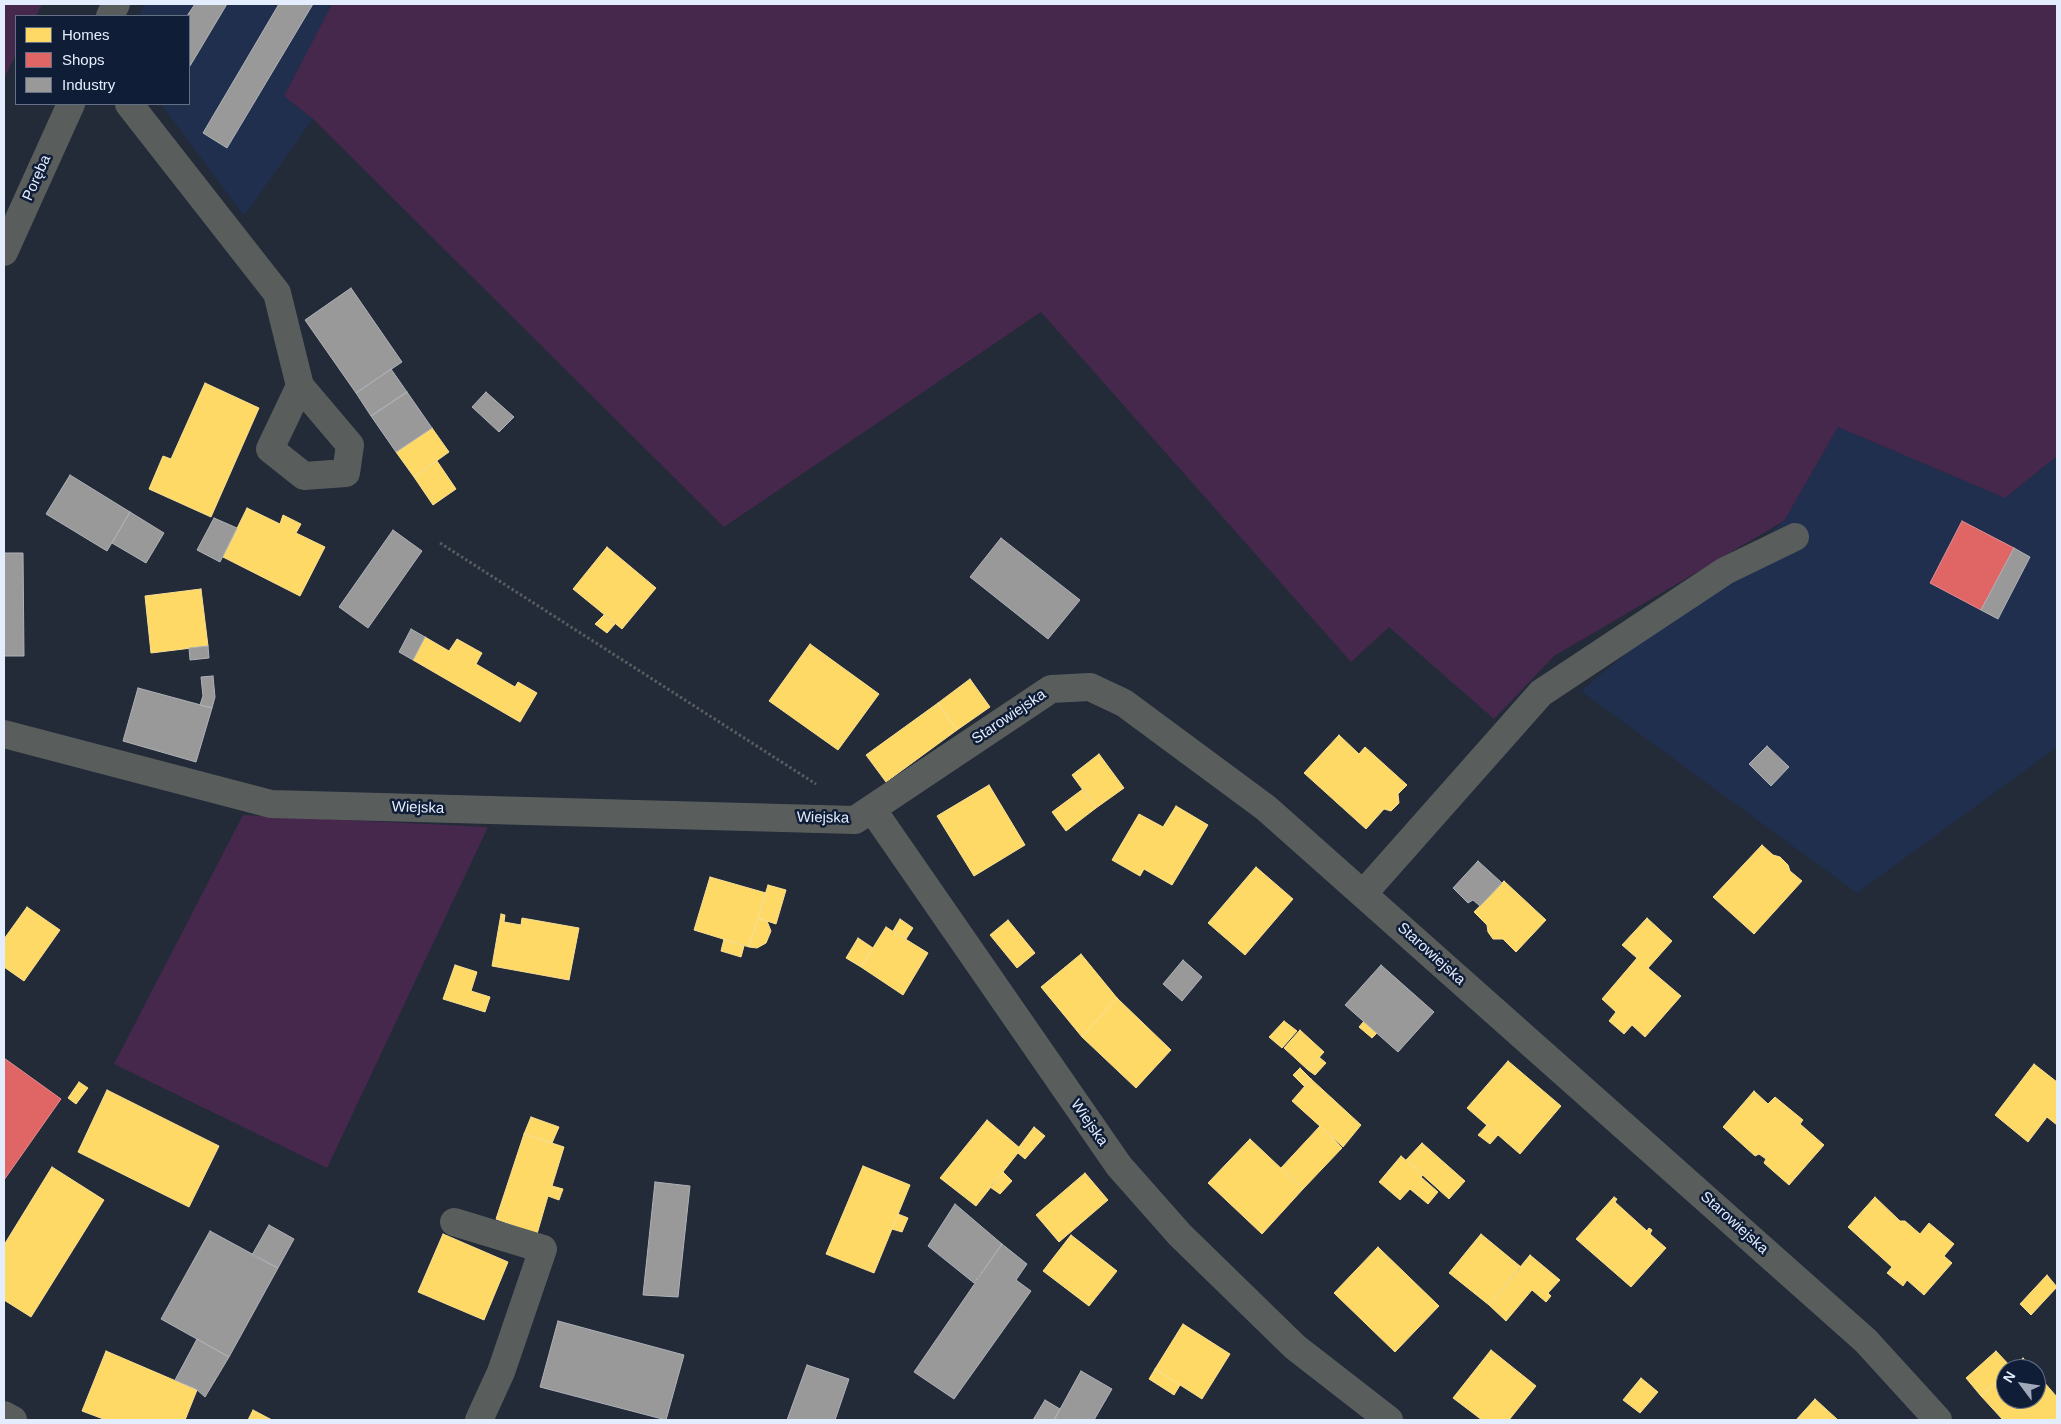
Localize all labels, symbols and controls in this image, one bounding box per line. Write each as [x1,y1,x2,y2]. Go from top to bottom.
legend [15,15,190,105]
text: Homes [62,26,110,43]
text: Shops [62,51,105,68]
text: Industry [62,76,115,93]
street label: Poręba [19,152,55,204]
street label: Starowiejska [969,686,1049,748]
street label: Wiejska [391,798,445,818]
street label: Wiejska [797,809,849,827]
street label: Starowiejska [1393,919,1469,989]
street label: Wiejska [1067,1096,1111,1150]
street label: Starowiejska [1696,1188,1772,1258]
north arrow [1996,1359,2046,1409]
text: N [2000,1368,2018,1385]

